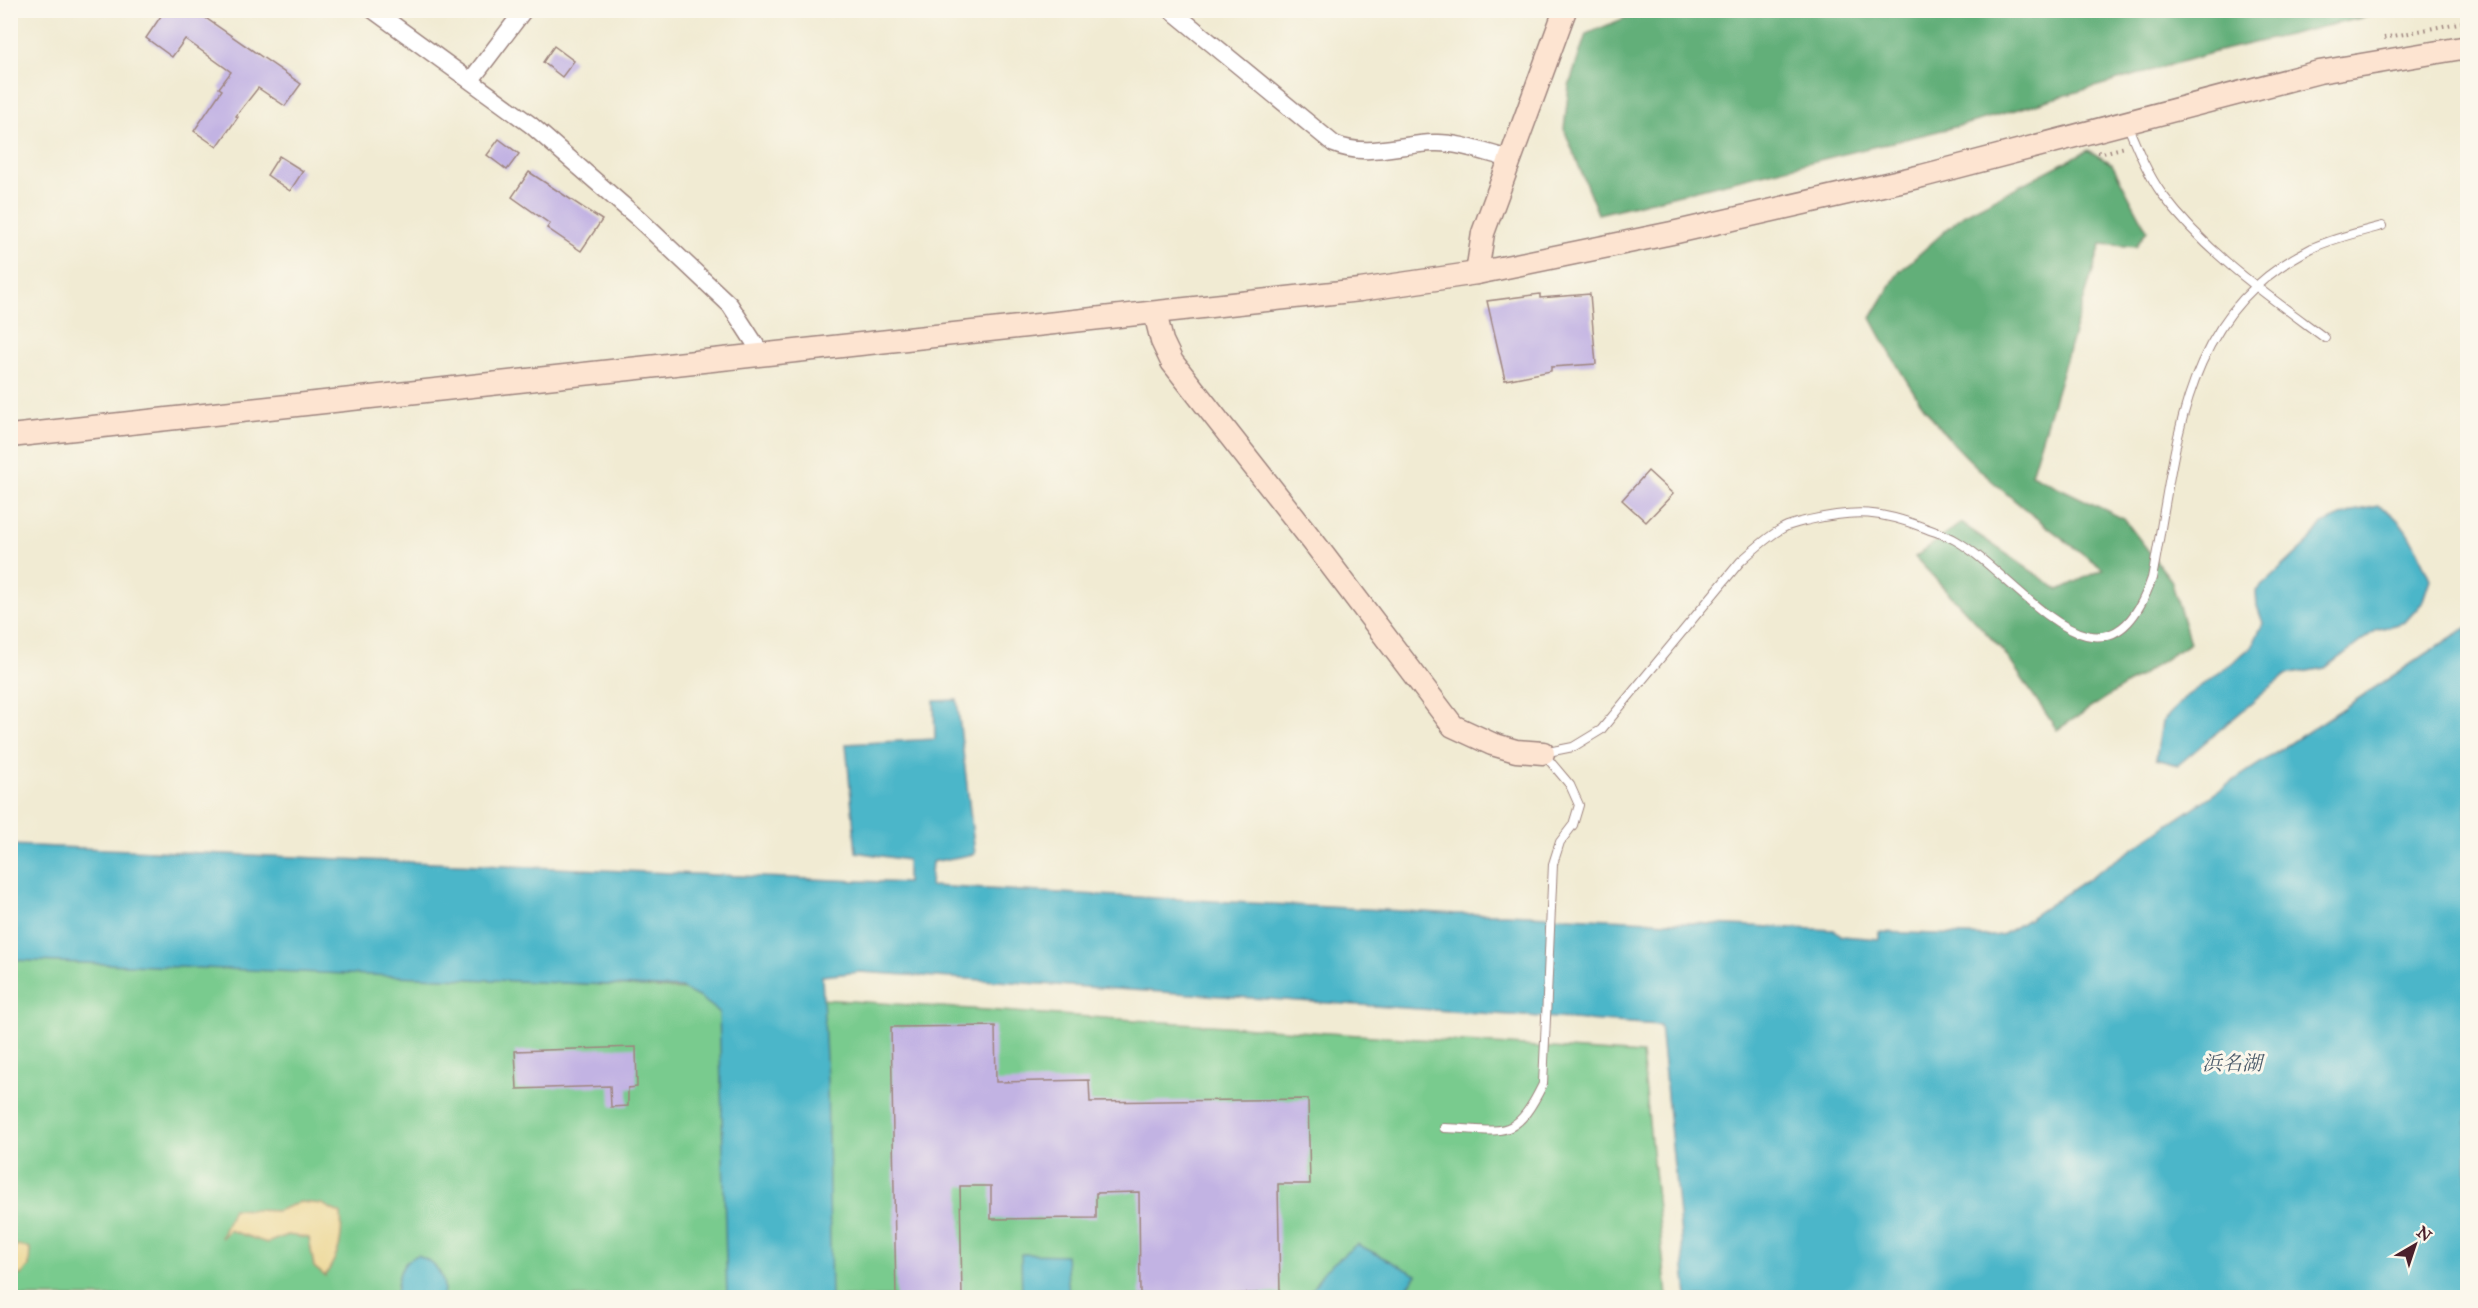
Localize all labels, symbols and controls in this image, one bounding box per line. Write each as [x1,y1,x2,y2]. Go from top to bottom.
water label: 浜名湖 [2202,1051,2265,1075]
north arrow [2385,1215,2445,1275]
text: N [2413,1222,2436,1246]

